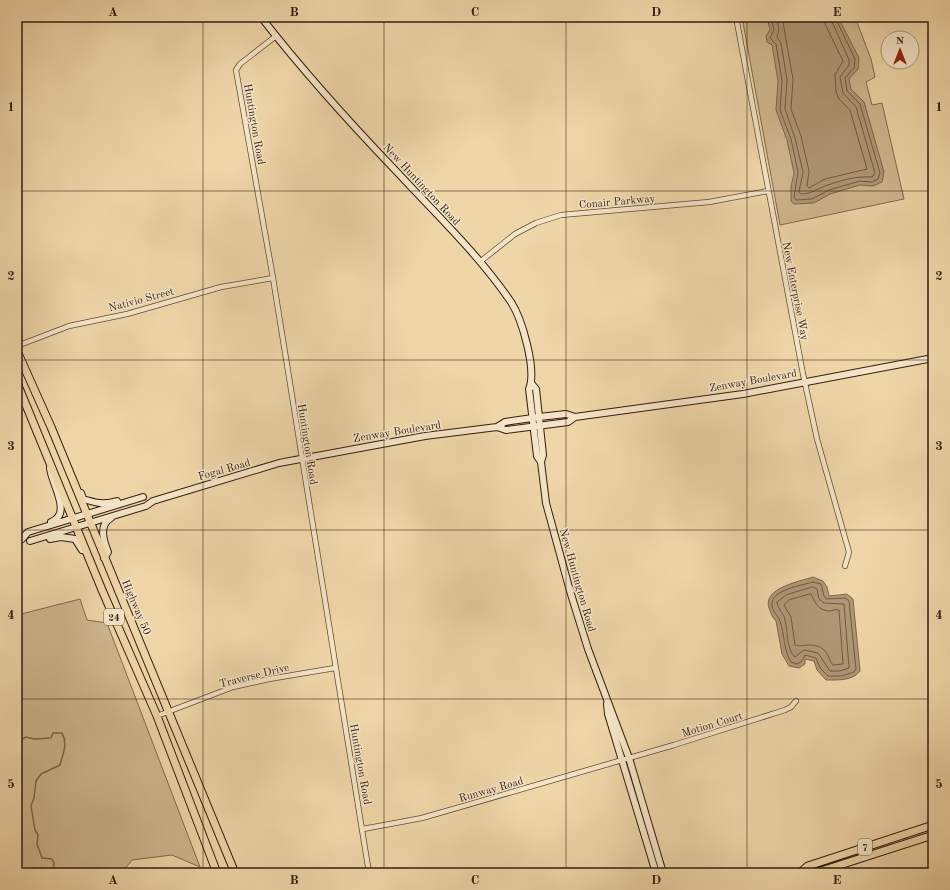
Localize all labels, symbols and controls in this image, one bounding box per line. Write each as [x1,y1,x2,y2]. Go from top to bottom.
text: A [108,6,118,19]
text: B [289,6,299,19]
text: C [471,6,479,19]
text: D [651,6,661,19]
text: E [833,6,842,19]
north arrow [880,30,920,70]
text: N [896,36,905,47]
street label: Huntington Road [241,83,266,166]
text: 1 [7,101,15,114]
text: 1 [935,101,943,114]
street label: New Huntington Road [380,142,462,228]
street label: Conair Parkway [578,194,656,211]
street label: New Enterprise Way [780,241,810,342]
text: 2 [7,270,15,283]
text: 2 [935,270,943,283]
street label: Nativio Street [108,286,175,314]
street label: Zenway Boulevard [709,368,798,395]
street label: Huntington Road [295,403,318,486]
street label: Zenway Boulevard [353,420,442,445]
text: 3 [7,440,15,453]
text: 3 [935,440,943,453]
street label: Fogal Road [197,458,252,483]
street label: New Huntington Road [557,527,597,634]
street label: Highway 50 [119,578,152,637]
text: 4 [7,609,15,622]
road number: 24 [104,609,124,625]
text: 4 [935,609,943,622]
street label: Traverse Drive [218,662,290,690]
street label: Motion Court [681,711,744,740]
street label: Huntington Road [347,723,372,806]
street label: Runway Road [458,776,525,805]
text: 5 [7,778,15,791]
text: 5 [935,778,943,791]
road number: 7 [858,839,872,855]
text: A [108,874,118,887]
text: B [289,874,299,887]
text: C [471,874,479,887]
text: D [651,874,661,887]
text: E [833,874,842,887]

